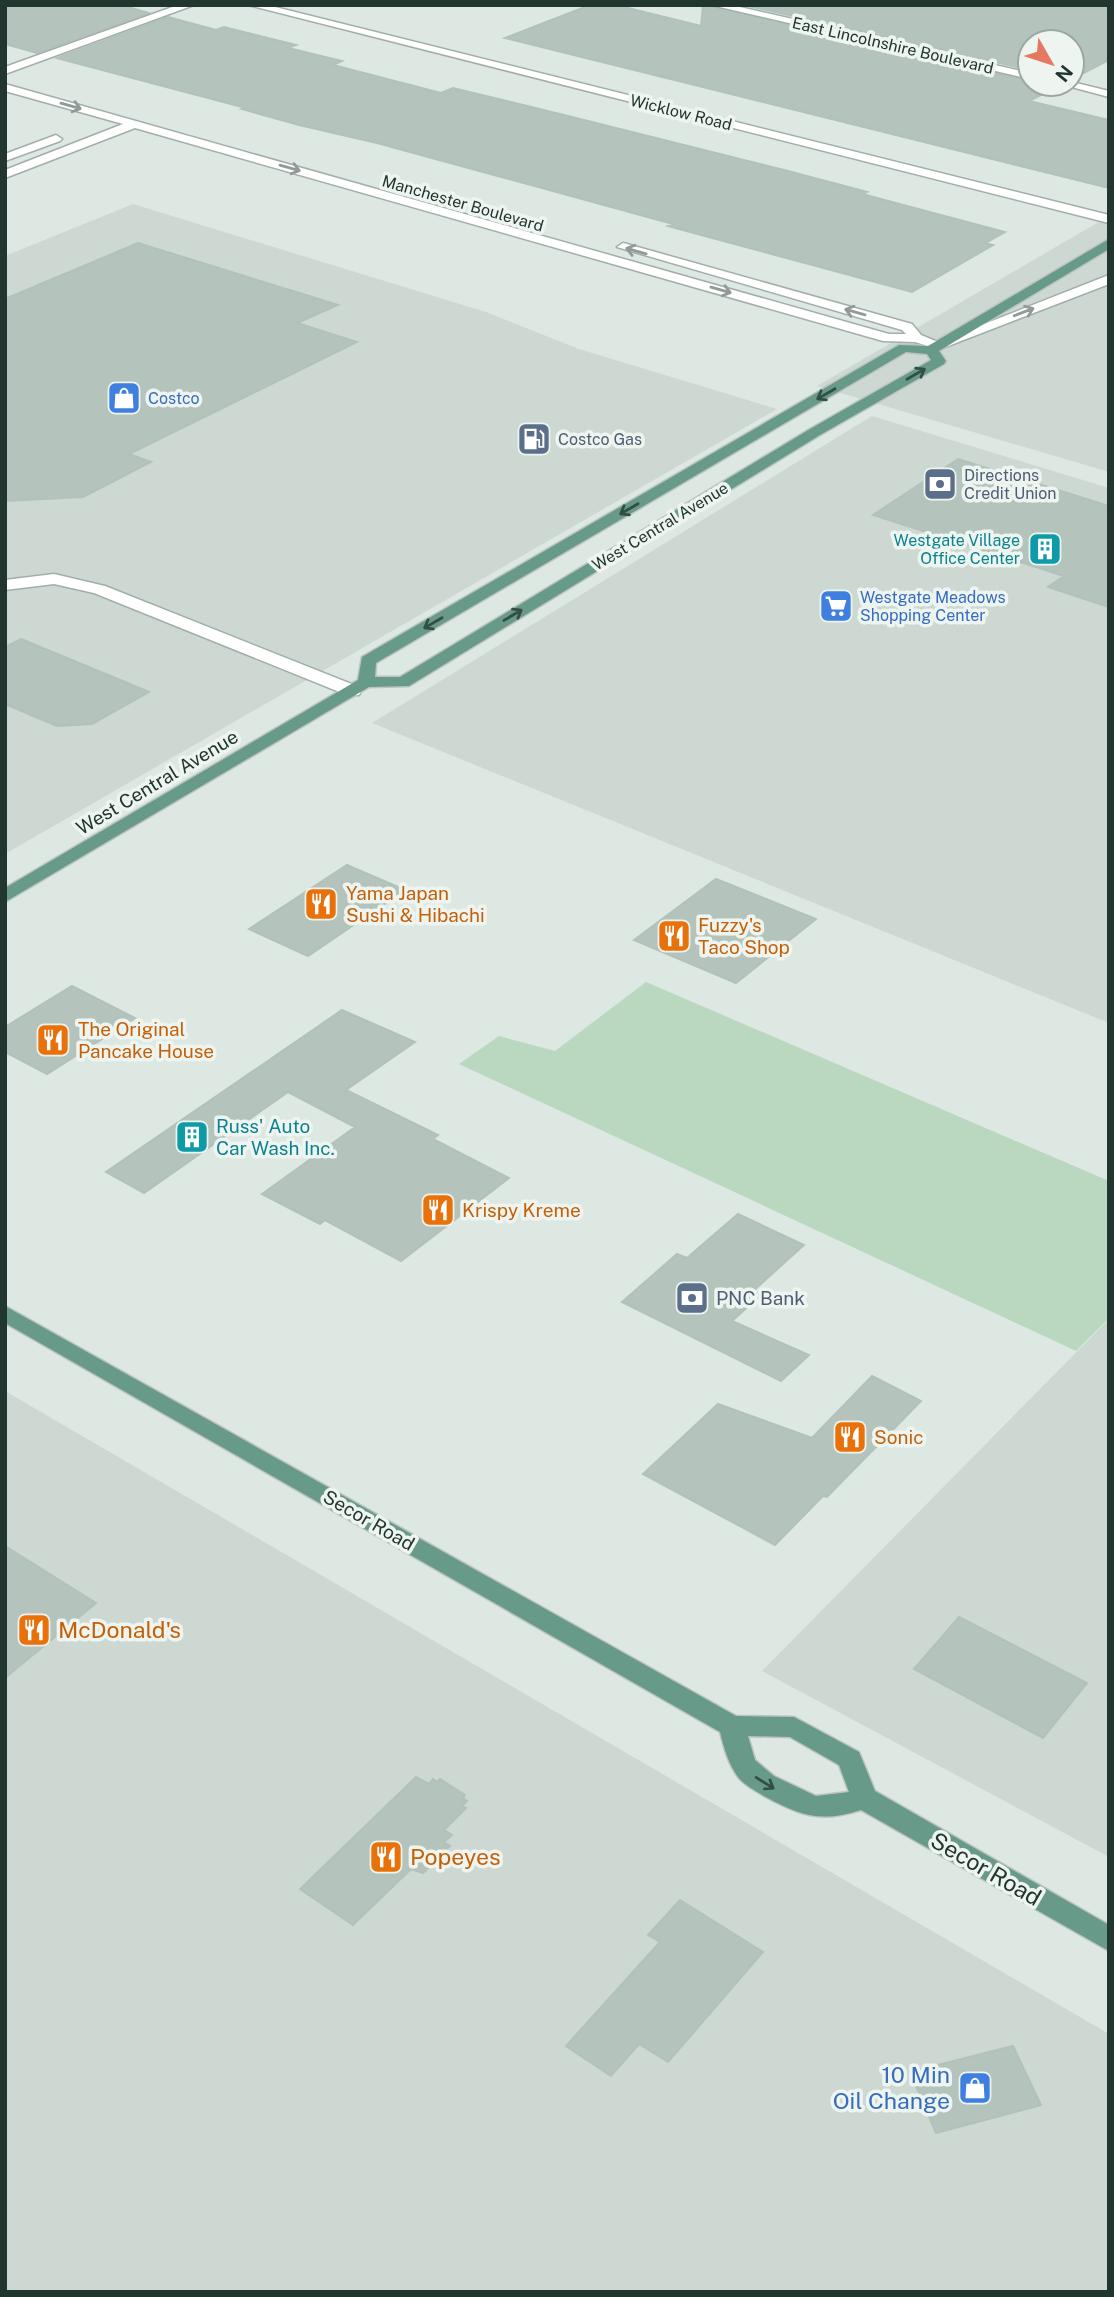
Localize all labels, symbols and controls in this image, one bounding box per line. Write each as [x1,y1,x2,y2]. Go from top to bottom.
street label: East Lincolnshire Boulevard [790,13,995,78]
north arrow [1016,28,1086,98]
text: N [1051,61,1077,86]
street label: Wicklow Road [628,91,734,134]
one-way arrow [60,100,82,113]
one-way arrow [279,162,301,175]
street label: Manchester Boulevard [380,171,546,236]
one-way arrow [625,244,648,257]
one-way arrow [709,285,731,298]
one-way arrow [1013,304,1035,317]
one-way arrow [845,305,867,318]
one-way arrow [906,367,926,381]
shop icon: Costco [105,379,143,417]
one-way arrow [816,387,836,401]
place label: Costco [148,389,200,408]
fuel station icon: Costco Gas [515,420,553,458]
place label: Costco Gas [558,430,642,449]
bank icon: Directions Credit Union [921,465,959,503]
place label: Directions Credit Union [964,466,1057,503]
street label: West Central Avenue [589,478,732,575]
one-way arrow [620,502,640,516]
building icon: Westgate Village Office Center [1026,530,1064,568]
place label: Westgate Village Office Center [894,531,1020,568]
supermarket icon: Westgate Meadows Shopping Center [817,587,855,625]
place label: Westgate Meadows Shopping Center [860,588,1006,625]
one-way arrow [503,608,523,622]
one-way arrow [423,616,443,630]
street label: West Central Avenue [72,725,242,839]
place label: Yama Japan Sushi & Hibachi [346,882,485,926]
restaurant icon: Yama Japan Sushi & Hibachi [302,885,340,923]
place label: Fuzzy's Taco Shop [698,914,790,958]
restaurant icon: Fuzzy's Taco Shop [655,917,693,955]
place label: The Original Pancake House [78,1018,214,1062]
restaurant icon: The Original Pancake House [34,1021,72,1059]
place label: Russ' Auto Car Wash Inc. [216,1115,335,1159]
building icon: Russ' Auto Car Wash Inc. [173,1118,211,1156]
restaurant icon: Krispy Kreme [419,1191,457,1229]
place label: Krispy Kreme [462,1199,581,1221]
bank icon: PNC Bank [673,1279,711,1317]
place label: PNC Bank [716,1287,805,1309]
restaurant icon: Sonic [831,1418,869,1456]
place label: Sonic [874,1426,923,1448]
street label: Secor Road [320,1485,418,1555]
restaurant icon: McDonald's [15,1611,53,1649]
place label: McDonald's [58,1616,181,1643]
one-way arrow [754,1776,774,1790]
street label: Secor Road [926,1826,1046,1911]
restaurant icon: Popeyes [367,1838,405,1876]
place label: Popeyes [410,1843,501,1870]
place label: 10 Min Oil Change [833,2061,950,2114]
shop icon: 10 Min Oil Change [956,2069,994,2107]

